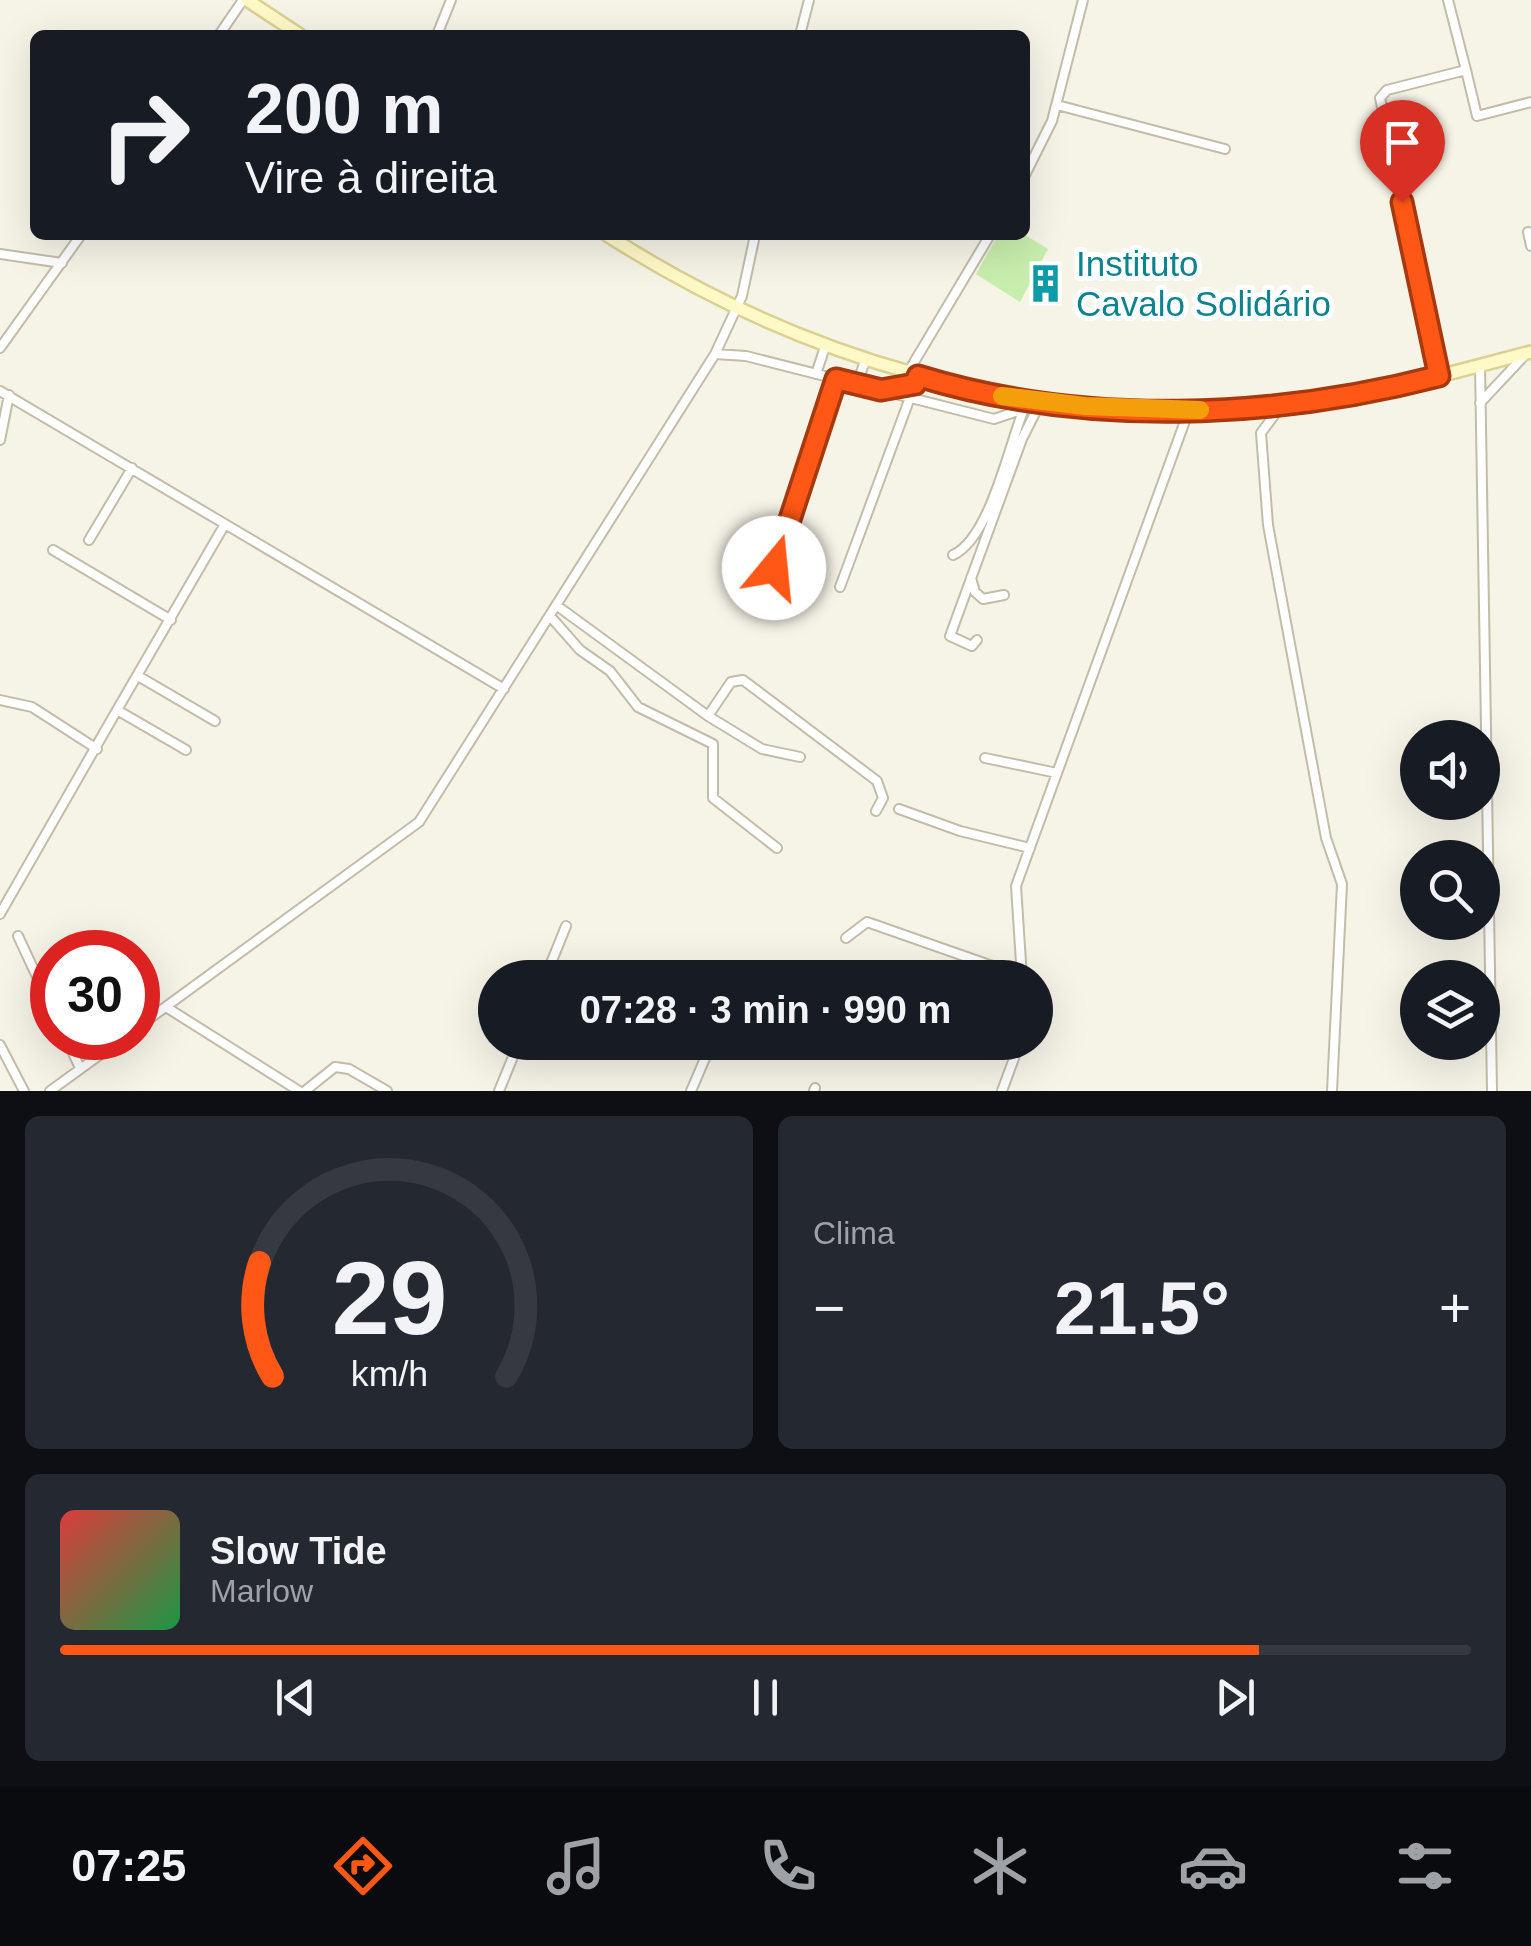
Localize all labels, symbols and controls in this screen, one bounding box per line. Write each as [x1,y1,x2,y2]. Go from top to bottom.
icon: right [80,70,210,200]
text: 200 m [245,70,443,148]
pin [1360,100,1445,203]
icon: arrive [1375,115,1430,170]
text: Vire à direita [245,152,497,203]
place label: Instituto Cavalo Solidário [1076,244,1331,323]
building icon: Instituto Cavalo Solidário [1025,263,1067,305]
position arrow [722,516,826,620]
map controls [1400,720,1500,1060]
button: sound [1400,720,1500,820]
button: search [1400,840,1500,940]
speed limit sign: 30 [30,930,160,1060]
button: layers [1400,960,1500,1060]
text: 07:28 · 3 min · 990 m [580,989,951,1031]
text: Clima [813,1215,895,1251]
text: 29 [331,1240,447,1356]
text: 21.5° [1054,1266,1230,1350]
text: − [813,1277,845,1339]
text: + [1439,1277,1471,1339]
text: km/h [350,1354,428,1394]
text: Slow Tide [210,1530,387,1572]
text: Marlow [210,1573,313,1609]
icon: previous [268,1670,323,1725]
icon: pause [738,1670,793,1725]
icon: next [1208,1670,1263,1725]
icon: directions [328,1831,398,1901]
icon: music [541,1831,611,1901]
icon: phone [753,1831,823,1901]
icon: climate [965,1831,1035,1901]
icon: car [1178,1831,1248,1901]
icon: filters [1390,1831,1460,1901]
text: 07:25 [71,1840,186,1891]

